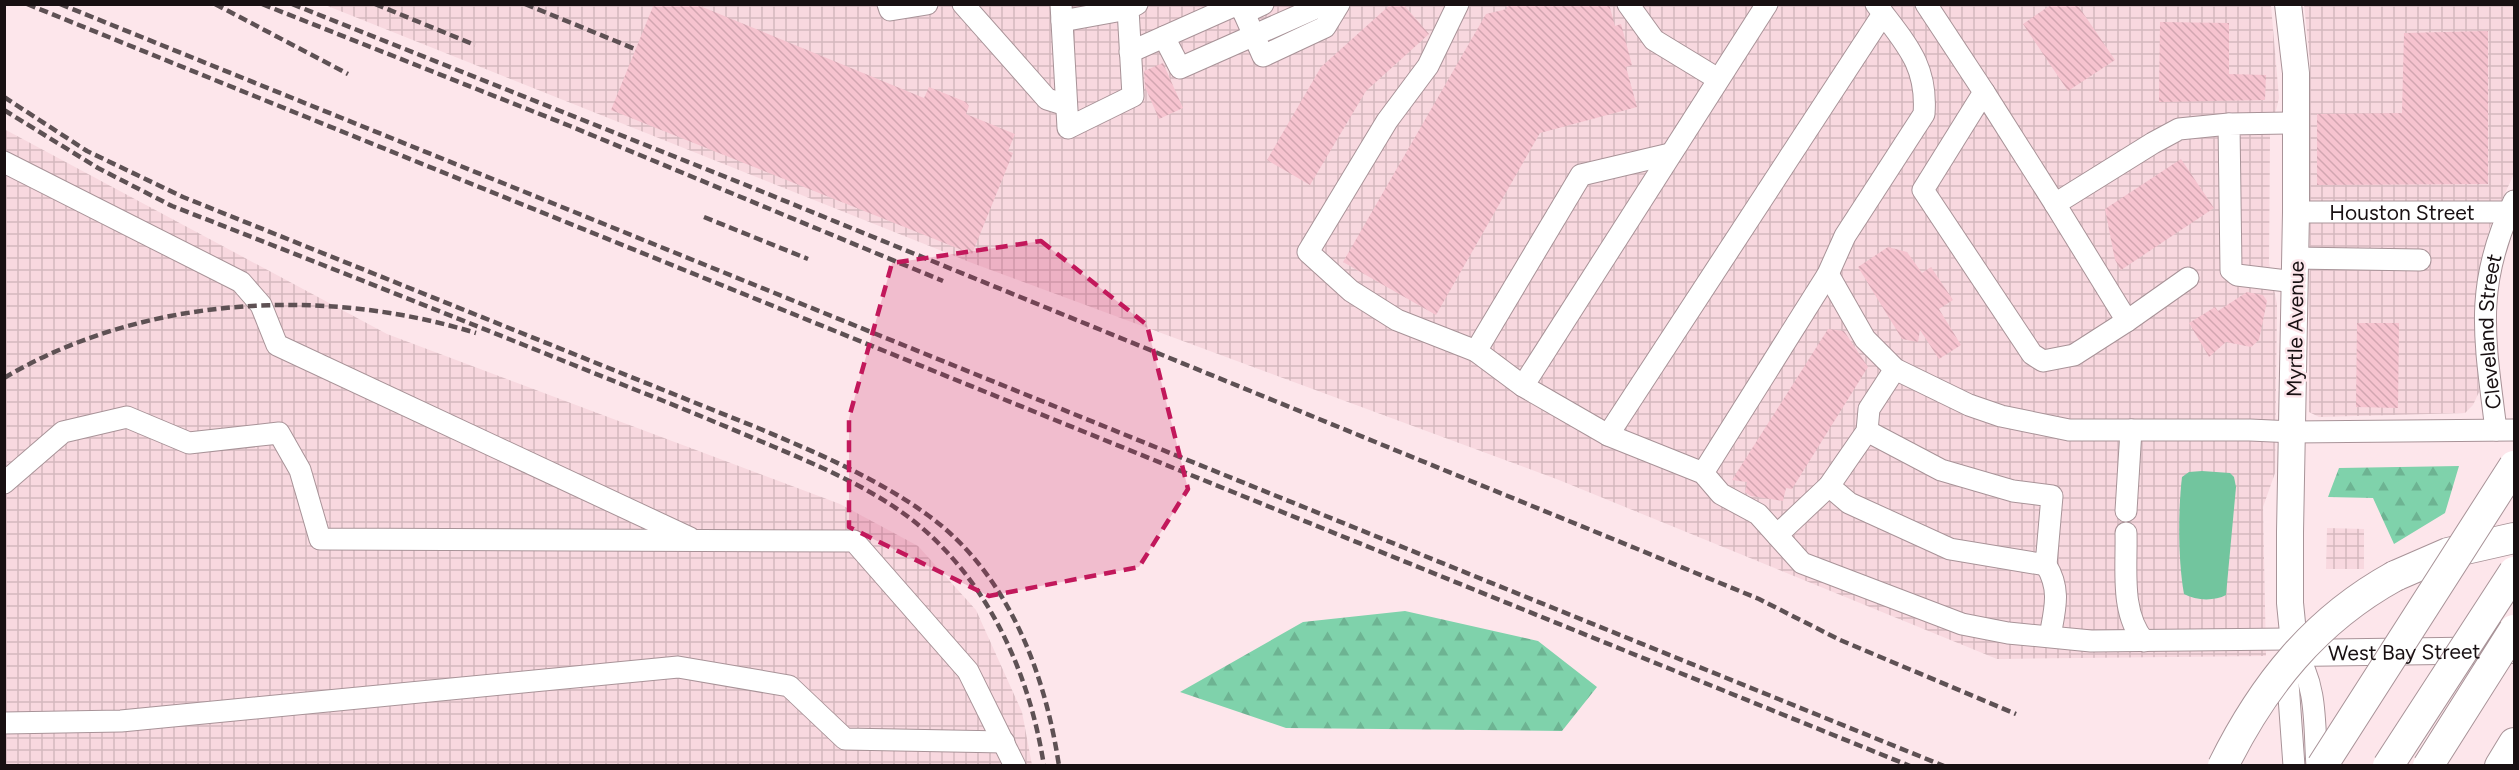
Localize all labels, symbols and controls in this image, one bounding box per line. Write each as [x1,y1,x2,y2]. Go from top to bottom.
street label: Houston Street [2329,200,2475,225]
street label: Cleveland Street [2473,251,2506,411]
street label: Myrtle Avenue [2281,261,2309,397]
street label: West Bay Street [2328,638,2481,665]

